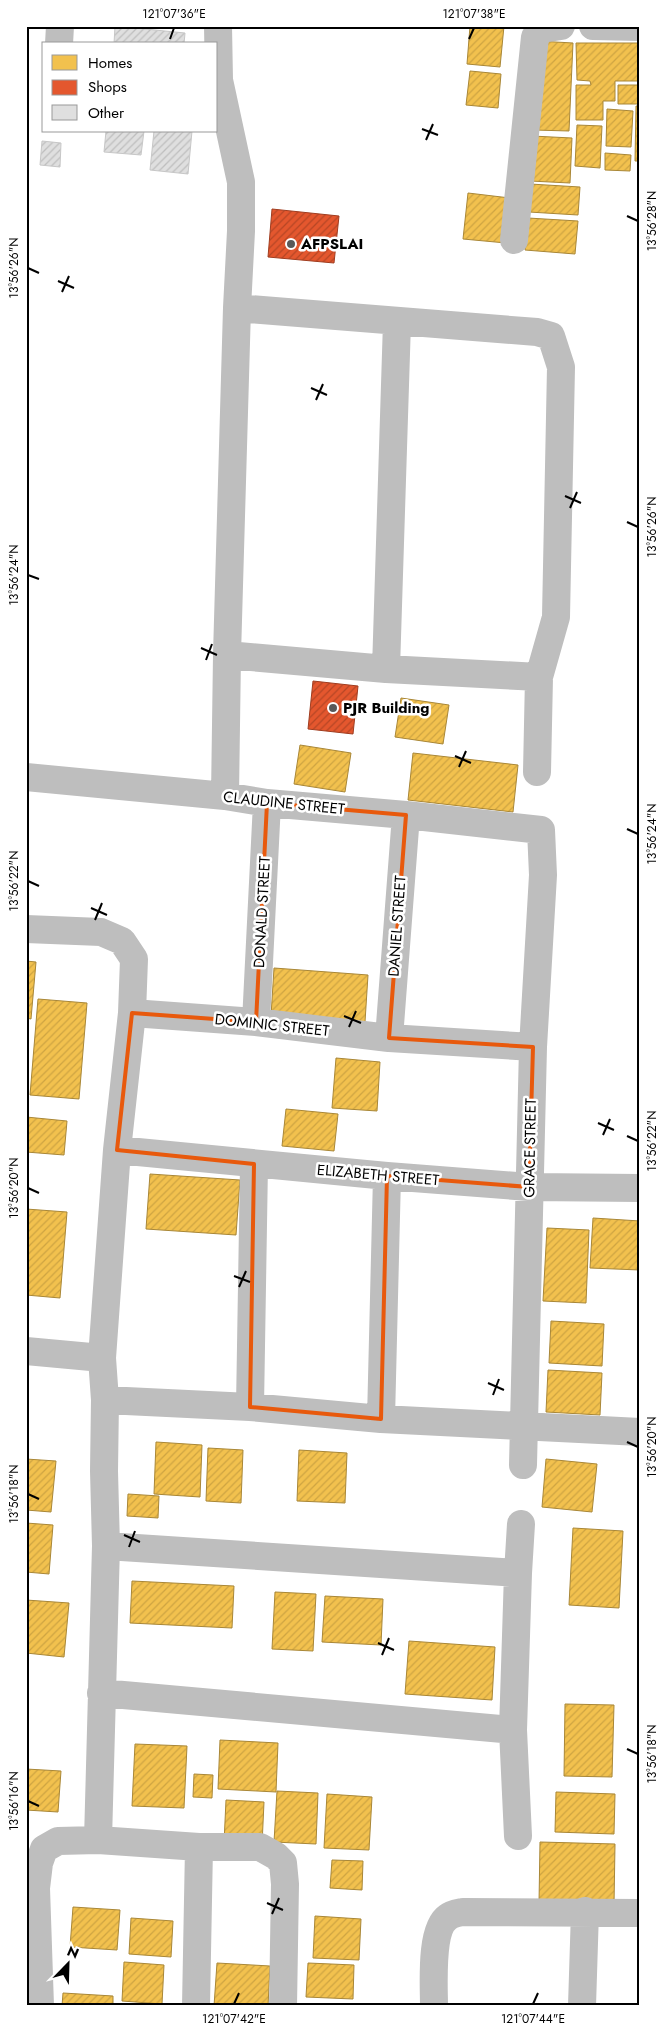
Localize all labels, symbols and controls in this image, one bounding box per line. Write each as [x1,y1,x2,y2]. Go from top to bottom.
text: 121°07'36"E [142,5,206,23]
text: 121°07'38"E [442,5,506,23]
legend [42,42,218,132]
text: Homes [88,52,132,74]
text: Shops [88,76,127,98]
text: Other [88,102,125,124]
text: 13°56'28"N [643,191,661,251]
place label: AFPSLAI [300,233,363,255]
text: 13°56'26"N [5,237,23,299]
marker: AFPSLAI [285,238,297,250]
text: 13°56'26"N [643,496,661,558]
text: 13°56'24"N [5,544,23,606]
place label: PJR Building [343,697,429,719]
marker: PJR Building [327,702,339,714]
street label: CLAUDINE STREET [222,786,346,820]
text: 13°56'24"N [643,803,661,865]
text: 13°56'22"N [5,851,23,911]
street label: DONALD STREET [248,855,276,969]
street label: DANIEL STREET [382,875,412,977]
street label: DOMINIC STREET [214,1008,330,1042]
street label: GRACE STREET [518,1098,542,1198]
text: 13°56'22"N [643,1111,661,1171]
text: 13°56'20"N [5,1157,23,1219]
street label: ELIZABETH STREET [316,1159,440,1191]
text: 13°56'20"N [643,1416,661,1478]
text: 13°56'18"N [5,1464,23,1524]
text: 13°56'18"N [643,1724,661,1784]
text: 13°56'16"N [5,1771,23,1831]
north arrow [42,1940,92,1990]
text: N [64,1941,82,1963]
text: 121°07'42"E [202,2010,266,2028]
text: 121°07'44"E [501,2010,565,2028]

